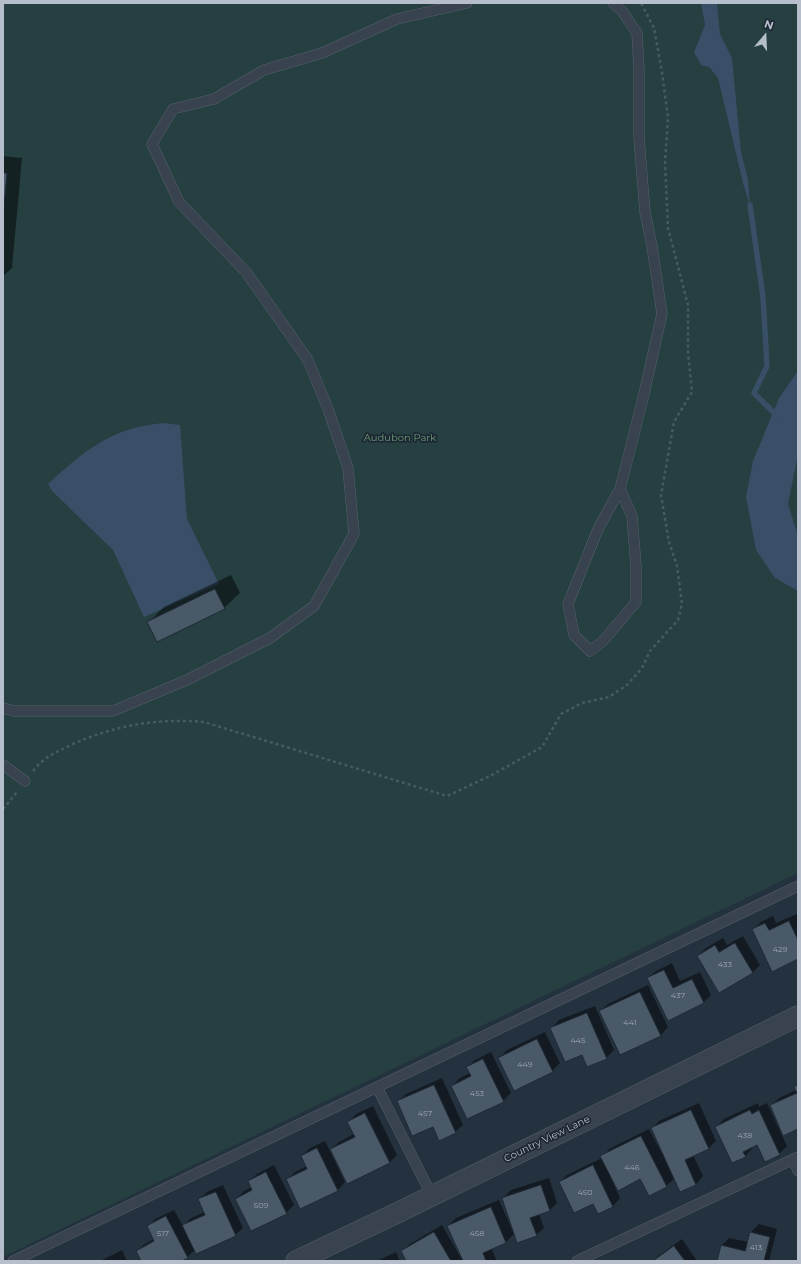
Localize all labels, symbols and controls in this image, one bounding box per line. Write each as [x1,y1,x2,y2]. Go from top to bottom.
north arrow [745,16,785,56]
text: N [762,17,775,33]
park label: Audubon Park [364,432,436,444]
house number: 429 [773,945,787,955]
house number: 433 [718,960,732,970]
house number: 437 [671,991,685,1001]
house number: 441 [623,1018,637,1028]
house number: 445 [570,1036,586,1046]
house number: 449 [517,1060,533,1070]
house number: 453 [470,1089,484,1099]
house number: 457 [418,1109,432,1119]
street label: Country View Lane [502,1113,592,1165]
house number: 438 [738,1131,752,1141]
house number: 446 [624,1163,640,1173]
house number: 450 [577,1188,593,1198]
house number: 509 [254,1201,268,1211]
house number: 517 [157,1229,169,1239]
house number: 458 [470,1229,484,1239]
house number: 413 [750,1243,762,1253]

